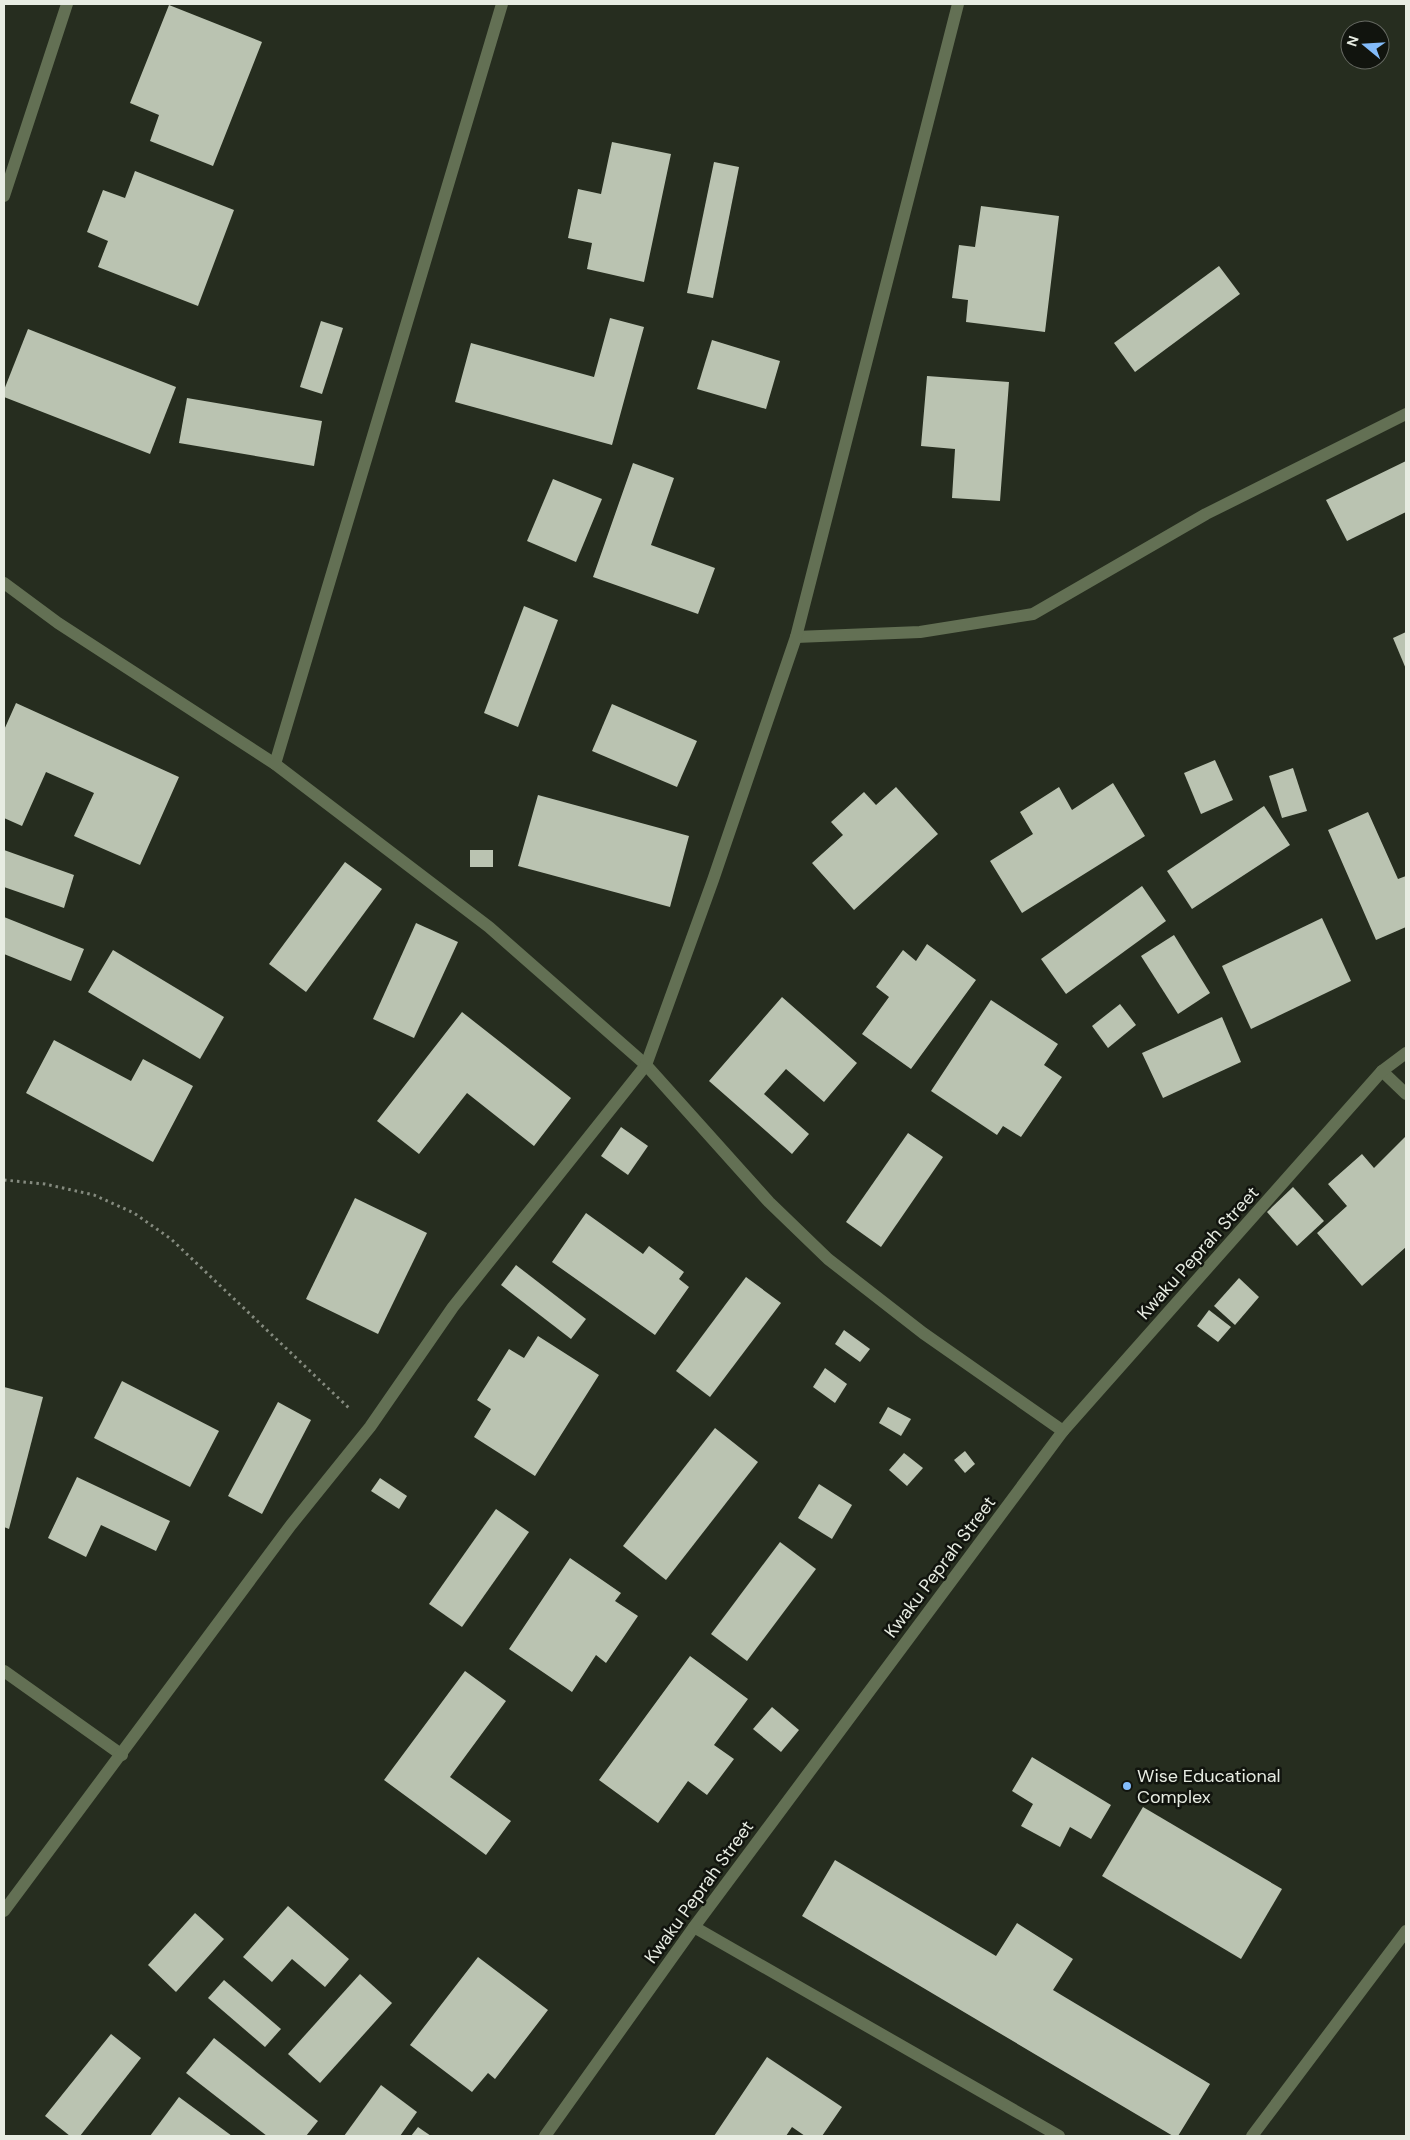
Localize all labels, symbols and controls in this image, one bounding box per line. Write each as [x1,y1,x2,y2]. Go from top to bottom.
north arrow [1340,20,1390,70]
text: N [1342,33,1363,49]
street label: Kwaku Peprah Street [1132,1181,1264,1325]
street label: Kwaku Peprah Street [879,1491,1001,1643]
place label: Wise Educational Complex [1137,1764,1281,1809]
marker: Wise Educational Complex [1121,1780,1133,1792]
street label: Kwaku Peprah Street [639,1816,759,1968]

